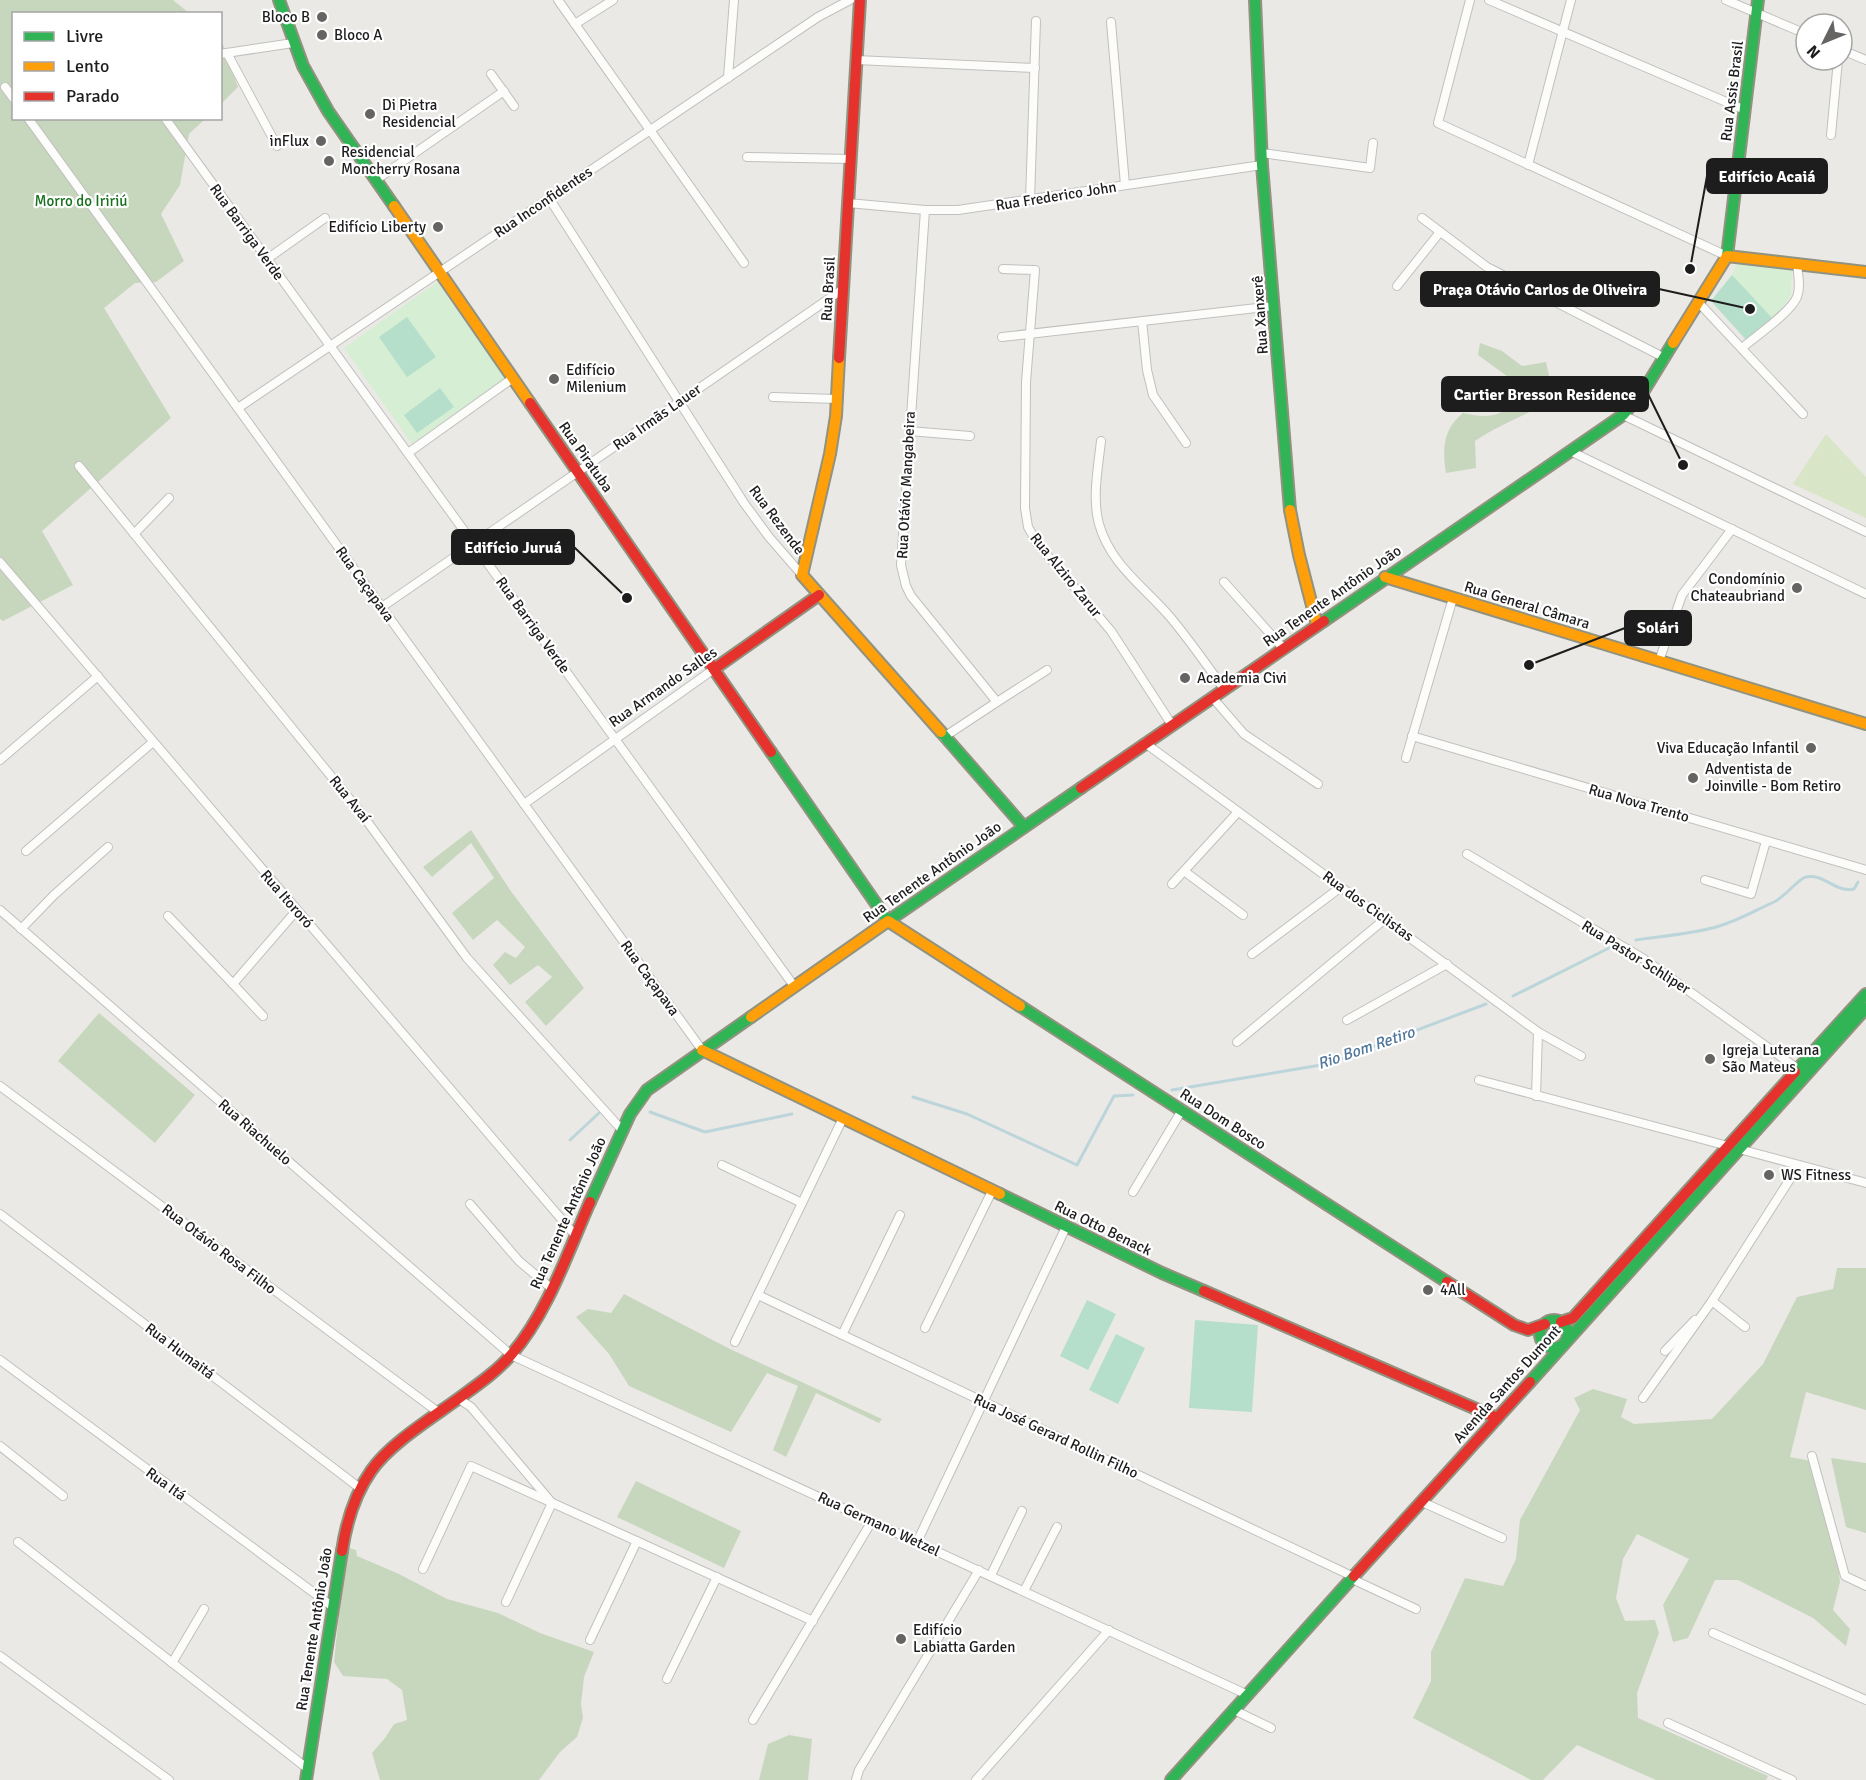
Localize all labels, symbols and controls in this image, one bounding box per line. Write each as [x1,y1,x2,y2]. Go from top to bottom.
place label: Bloco B [262,8,310,26]
marker: Bloco B [315,10,329,24]
legend [12,12,222,120]
north arrow [1794,12,1854,72]
text: Livre [66,25,103,47]
place label: Bloco A [334,26,382,44]
marker: Bloco A [315,28,329,42]
street label: Rua Assis Brasil [1717,40,1747,142]
text: N [1803,41,1825,62]
text: Lento [66,55,109,77]
text: Parado [66,85,119,107]
place label: Di Pietra Residencial [382,96,456,131]
marker: Di Pietra Residencial [363,107,377,121]
place label: inFlux [270,132,309,150]
marker: inFlux [314,134,328,148]
place label: Residencial Moncherry Rosana [341,143,460,178]
marker: Residencial Moncherry Rosana [322,154,336,168]
callout: Edifício Acaiá [1707,159,1827,193]
street label: Rua Inconfidentes [490,162,596,242]
text: Edifício Acaiá [1719,167,1815,187]
street label: Rua Frederico John [994,178,1118,214]
street label: Rua Barriga Verde [206,180,288,284]
park label: Morro do Iririú [34,192,128,210]
place label: Edifício Liberty [328,218,426,236]
marker: Edifício Liberty [431,220,445,234]
street label: Rua Brasil [817,256,839,322]
callout: Praça Otávio Carlos de Oliveira [1421,272,1659,306]
street label: Rua Xanxerê [1248,275,1272,355]
text: Praça Otávio Carlos de Oliveira [1433,280,1647,300]
place label: Edifício Milenium [566,361,626,396]
marker: Edifício Milenium [547,372,561,386]
callout: Cartier Bresson Residence [1442,377,1648,411]
street label: Rua Irmãs Lauer [609,380,705,454]
text: Cartier Bresson Residence [1454,385,1636,405]
street label: Rua Otávio Mangabeira [893,411,919,559]
street label: Rua Piratuba [555,418,617,496]
street label: Rua Rezende [745,482,809,558]
street label: Rua Alziro Zarur [1026,529,1106,621]
callout: Edifício Juruá [452,530,574,564]
text: Edifício Juruá [464,538,562,558]
street label: Rua Tenente Antônio João [1259,541,1405,651]
street label: Rua Caçapava [332,543,398,625]
place label: Condomínio Chateaubriand [1690,570,1785,605]
street label: Rua Barriga Verde [492,573,574,677]
street label: Rua General Câmara [1462,577,1592,633]
marker: Condomínio Chateaubriand [1790,581,1804,595]
callout: Solári [1625,611,1691,645]
text: Solári [1637,618,1679,638]
street label: Rua Armando Salles [606,643,721,731]
place label: Academia Civi [1197,669,1287,687]
marker: Academia Civi [1178,671,1192,685]
place label: Viva Educação Infantil [1657,739,1799,757]
marker: Viva Educação Infantil [1804,741,1818,755]
place label: Adventista de Joinville - Bom Retiro [1705,760,1841,795]
marker: Adventista de Joinville - Bom Retiro [1686,771,1700,785]
street label: Rua Avaí [326,772,374,826]
street label: Rua Nova Trento [1587,780,1692,826]
street label: Rua Tenente Antônio João [859,817,1005,927]
street label: Rua Itororó [257,866,317,932]
street label: Rua dos Ciclistas [1319,867,1417,945]
street label: Rua Pastor Schliper [1578,916,1694,998]
street label: Rua Caçapava [617,937,683,1019]
water label: Rio Bom Retiro [1315,1022,1418,1074]
place label: Igreja Luterana São Mateus [1722,1041,1819,1076]
marker: Igreja Luterana São Mateus [1703,1052,1717,1066]
street label: Rua Dom Bosco [1177,1085,1269,1154]
street label: Rua Riachuelo [215,1095,296,1169]
street label: Rua Tenente Antônio João [526,1134,610,1292]
place label: WS Fitness [1781,1166,1851,1184]
marker: WS Fitness [1762,1168,1776,1182]
street label: Rua Otto Benack [1051,1197,1155,1260]
street label: Rua Otávio Rosa Filho [158,1200,280,1298]
place label: 4All [1440,1281,1466,1299]
marker: 4All [1421,1283,1435,1297]
street label: Rua Humaitá [142,1319,218,1383]
street label: Avenida Santos Dumont [1449,1321,1565,1447]
street label: Rua José Gerard Rollin Filho [971,1390,1141,1482]
street label: Rua Itá [142,1463,190,1505]
street label: Rua Germano Wetzel [815,1488,943,1560]
street label: Rua Tenente Antônio João [292,1546,336,1712]
place label: Edifício Labiatta Garden [913,1621,1015,1656]
marker: Edifício Labiatta Garden [894,1632,908,1646]

